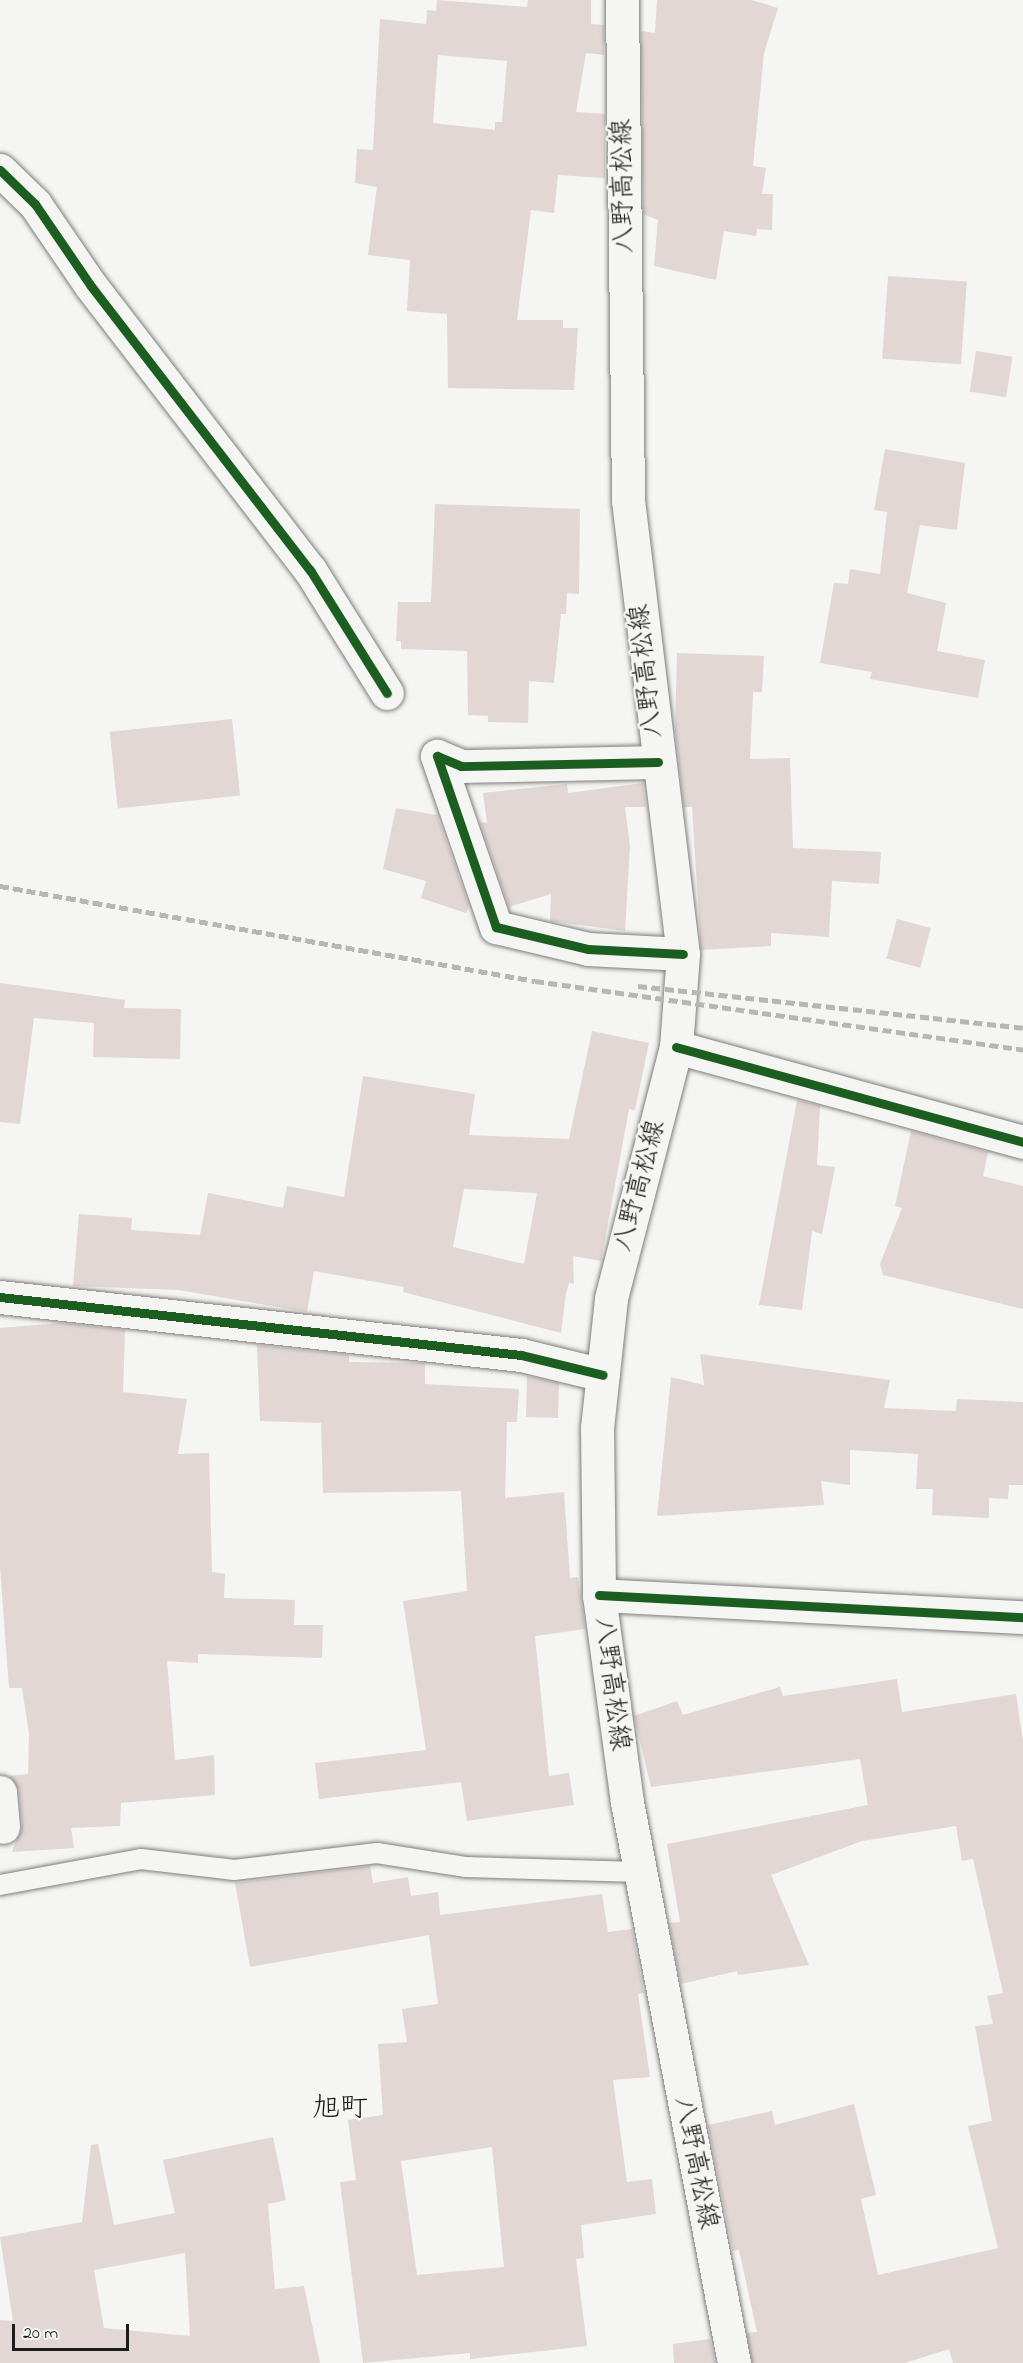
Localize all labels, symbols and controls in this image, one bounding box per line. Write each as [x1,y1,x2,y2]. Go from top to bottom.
street label: 八野高松線 [607,118,641,254]
street label: 八野高松線 [624,602,670,740]
street label: 八野高松線 [607,1117,673,1255]
street label: 八野高松線 [587,1615,635,1753]
district label: 旭町 [312,2093,368,2127]
street label: 八野高松線 [666,2094,724,2232]
scale bar [15,2312,132,2350]
text: 20 m [23,2321,58,2347]

